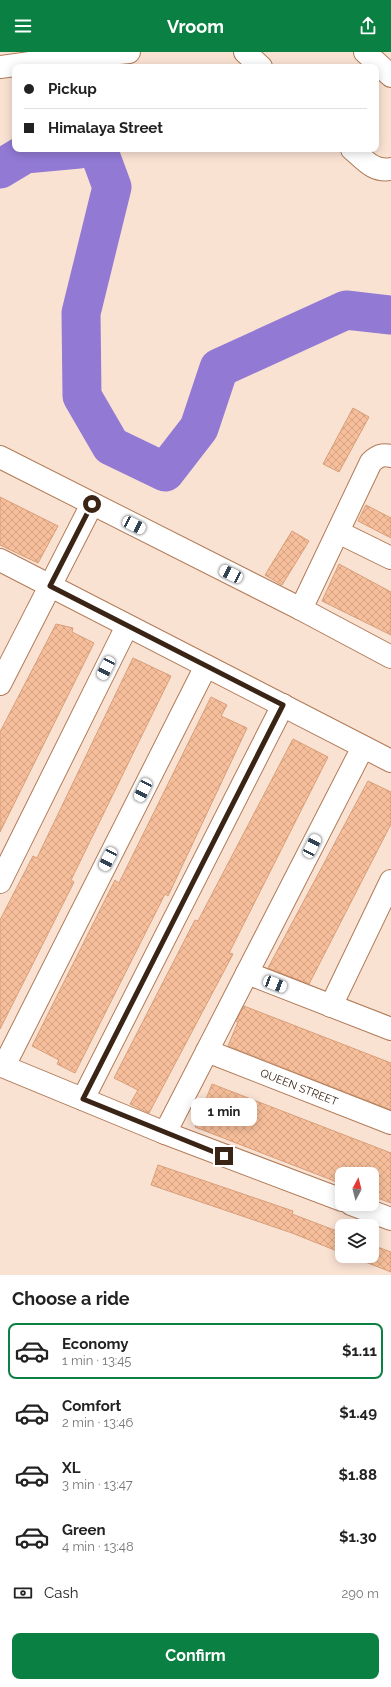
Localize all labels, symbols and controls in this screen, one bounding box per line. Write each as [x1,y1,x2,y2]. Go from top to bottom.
icon: menu [12,15,34,37]
icon: share [357,15,379,37]
text: Vroom [167,16,224,37]
text: Pickup [48,80,97,98]
text: Himalaya Street [48,119,163,137]
route start [83,495,101,513]
car [121,514,147,536]
car [218,563,244,585]
car [95,655,117,681]
car [132,777,154,803]
car [301,833,323,859]
car [97,846,119,872]
car [262,974,288,994]
street label: QUEEN STREET [258,1067,340,1109]
callout: 1 min [191,1098,257,1126]
text: 1 min [208,1104,240,1119]
route end [215,1147,233,1165]
north arrow [335,1167,379,1211]
map controls [335,1167,379,1263]
button: layers [335,1219,379,1263]
text: Choose a ride [12,1288,130,1309]
icon: car [14,1333,50,1369]
text: Economy [62,1335,129,1353]
text: $1.11 [342,1342,377,1360]
text: 1 min · 13:45 [62,1353,131,1368]
icon: car [14,1395,50,1431]
text: Comfort [62,1397,121,1415]
text: $1.49 [339,1404,377,1422]
text: 2 min · 13:46 [62,1415,133,1430]
icon: car [14,1457,50,1493]
text: XL [62,1459,80,1477]
text: $1.88 [339,1466,377,1484]
text: 3 min · 13:47 [62,1477,133,1492]
icon: car [14,1519,50,1555]
text: Green [62,1521,106,1539]
text: $1.30 [339,1528,377,1546]
text: 4 min · 13:48 [62,1539,134,1554]
icon: cash [12,1582,34,1604]
text: Cash [44,1584,78,1602]
text: 290 m [341,1586,379,1601]
button: Confirm [12,1633,379,1679]

